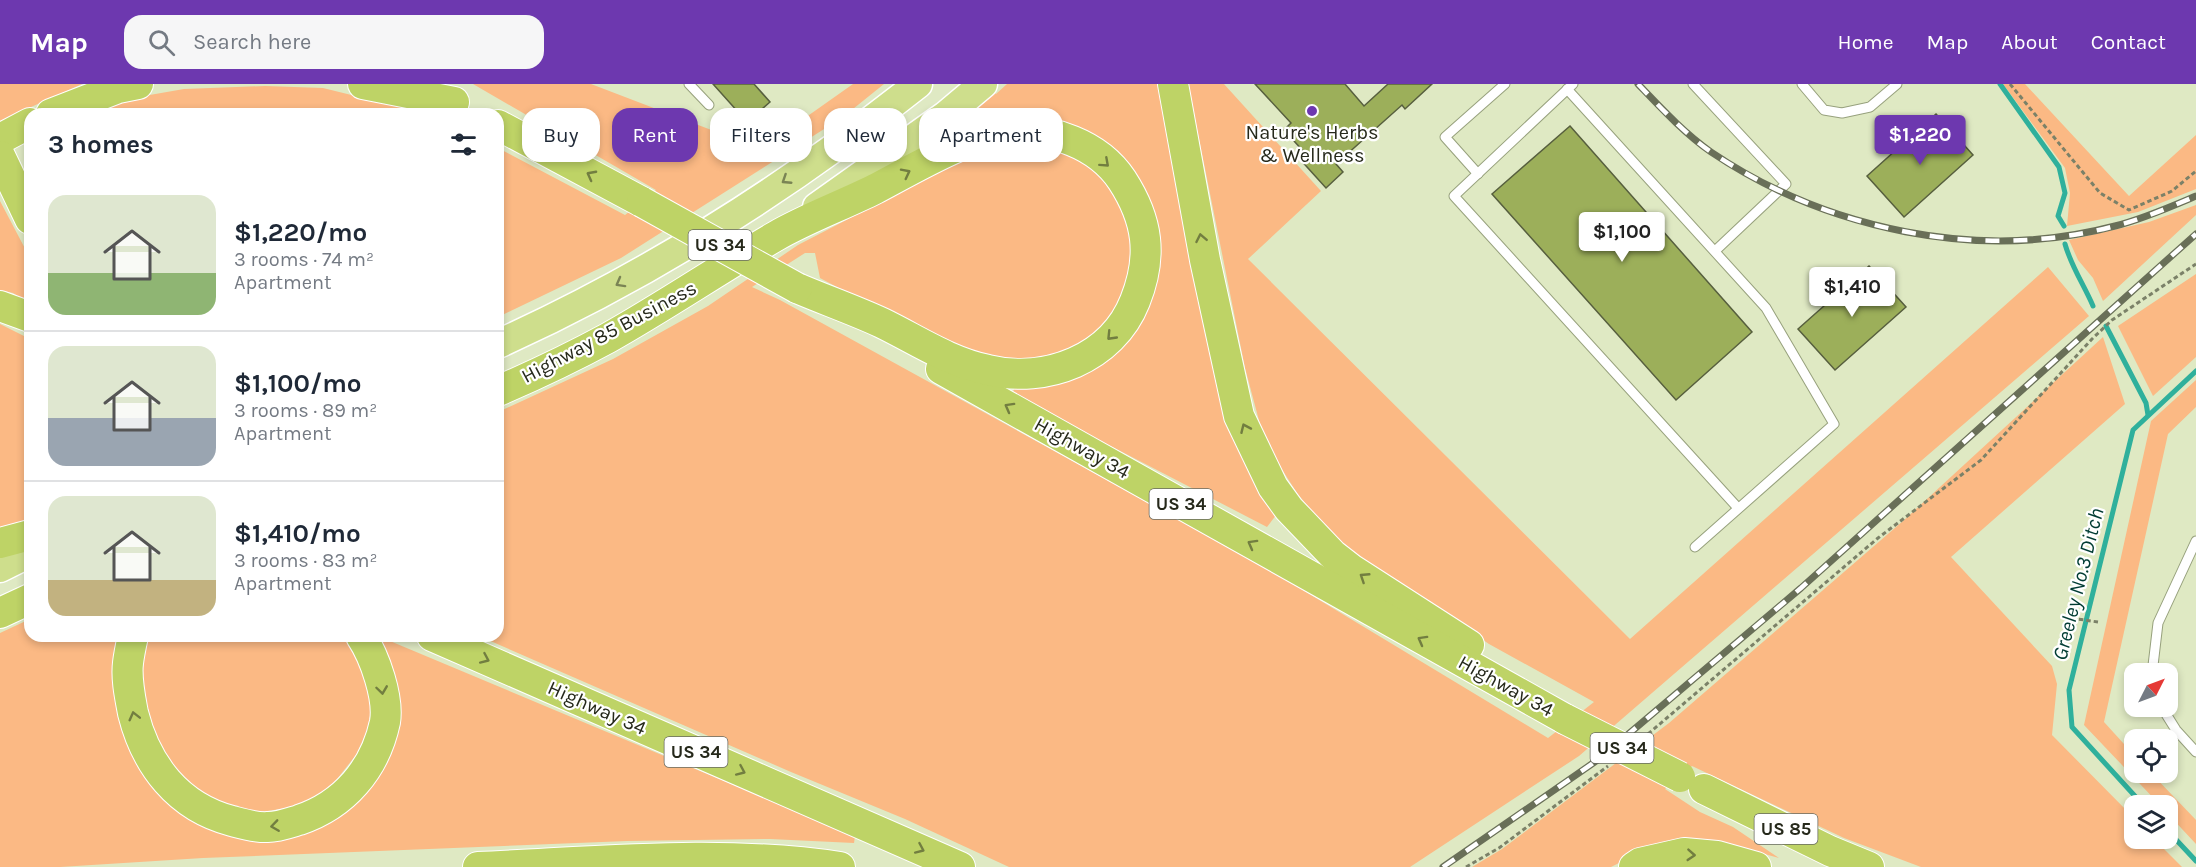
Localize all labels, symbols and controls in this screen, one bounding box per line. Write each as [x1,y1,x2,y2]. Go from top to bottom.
search box [124,15,544,69]
text: Map [30,26,88,59]
icon: search [145,26,178,59]
text: Search here [193,29,311,55]
text: Home [1838,30,1894,54]
text: Map [1927,30,1968,54]
text: About [2001,30,2058,54]
text: Contact [2091,30,2166,54]
marker: Nature's Herbs & Wellness [1305,104,1319,118]
chip: Buy [522,108,600,162]
chip: Rent [612,108,698,162]
chip: Filters [710,108,812,162]
chip: New [824,108,907,162]
chip: Apartment [919,108,1063,162]
pin: $1,220 [1871,115,1969,166]
place label: Nature's Herbs & Wellness [1245,121,1379,167]
text: $1,220 [1889,123,1951,146]
icon: filters [447,128,480,161]
text: 3 homes [48,129,154,160]
one-way arrow [1099,156,1109,167]
one-way arrow [900,168,911,180]
one-way arrow [586,171,597,182]
one-way arrow [782,173,792,185]
pin: $1,100 [1573,212,1671,263]
text: $1,220/mo [234,217,367,248]
icon: home [96,219,168,291]
text: $1,100 [1593,220,1651,243]
road number: US 34 [688,230,752,260]
one-way arrow [1195,233,1208,243]
text: 3 rooms · 74 m² [234,248,374,271]
pin: $1,410 [1803,267,1901,318]
text: Apartment [234,271,332,294]
one-way arrow [616,275,626,287]
text: $1,410 [1823,275,1881,298]
street label: Highway 85 Business [518,276,700,388]
one-way arrow [1108,329,1119,340]
text: $1,100/mo [234,368,362,399]
icon: home [96,370,168,442]
text: 3 rooms · 89 m² [234,399,377,422]
one-way arrow [1005,403,1015,414]
street label: Highway 34 [1030,412,1134,484]
text: Apartment [234,422,332,445]
one-way arrow [1240,423,1252,434]
road number: US 34 [1150,489,1212,519]
water label: Greeley No.3 Ditch [2047,505,2109,663]
text: $1,410/mo [234,518,361,549]
icon: home [96,520,168,592]
one-way arrow [1248,540,1258,551]
text: 3 rooms · 83 m² [234,549,378,572]
text: Apartment [234,572,332,595]
one-way arrow [1360,573,1370,585]
one-way arrow [1418,636,1428,647]
street label: Highway 34 [1454,650,1558,722]
one-way arrow [479,652,490,664]
north arrow [2124,663,2178,717]
map controls [2124,663,2178,849]
street label: Highway 34 [544,676,650,740]
one-way arrow [375,685,387,694]
one-way arrow [129,712,142,722]
button: locate [2124,729,2178,783]
road number: US 34 [1590,733,1654,763]
road number: US 34 [664,737,728,767]
one-way arrow [735,764,746,776]
button: layers [2124,795,2178,849]
road number: US 85 [1754,814,1818,844]
one-way arrow [270,819,279,831]
one-way arrow [913,842,924,854]
one-way arrow [1686,848,1695,861]

